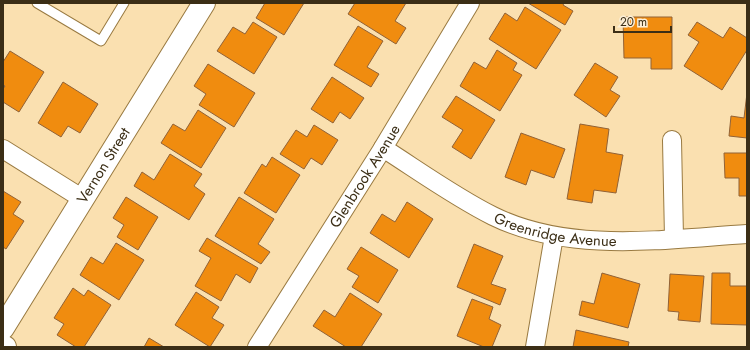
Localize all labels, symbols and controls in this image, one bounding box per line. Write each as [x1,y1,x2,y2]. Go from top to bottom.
scale bar [614,8,671,34]
text: 20 m [620,13,647,31]
street label: Glenbrook Avenue [324,120,406,232]
street label: Vernon Street [72,123,136,208]
street label: Greenridge Avenue [490,207,617,252]

